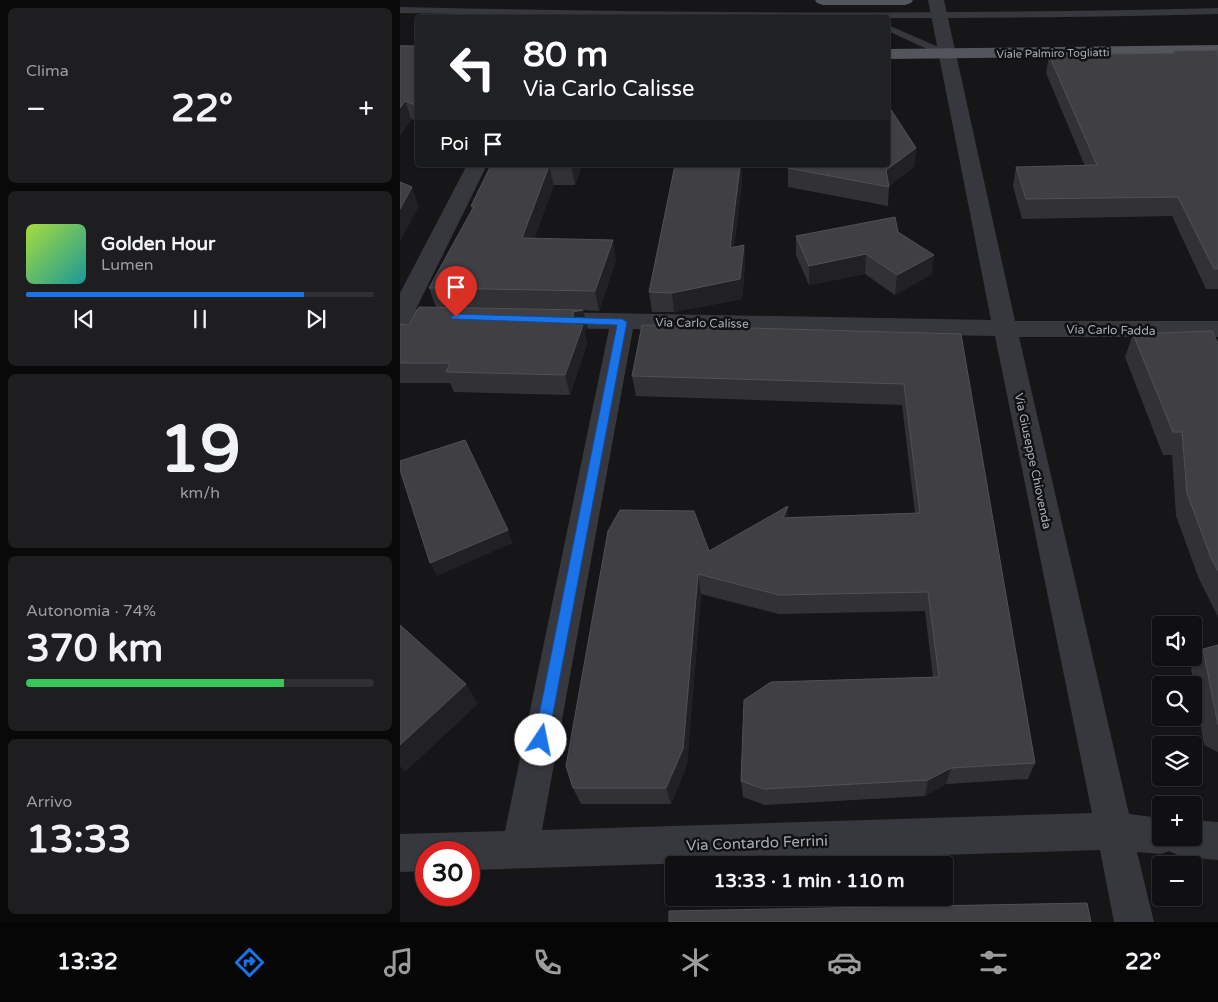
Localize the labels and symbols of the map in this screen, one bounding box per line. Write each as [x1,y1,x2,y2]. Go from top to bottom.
street label: Viale Palmiro Togliatti [996,46,1110,61]
pin [435,266,477,317]
street label: Via Carlo Calisse [655,315,749,331]
street label: Via Carlo Fadda [1066,322,1156,338]
street label: Via Giuseppe Chiovenda [1012,392,1054,530]
position arrow [514,713,566,765]
street label: Via Contardo Ferrini [686,832,828,854]
speed limit sign: 30 [415,841,480,906]

